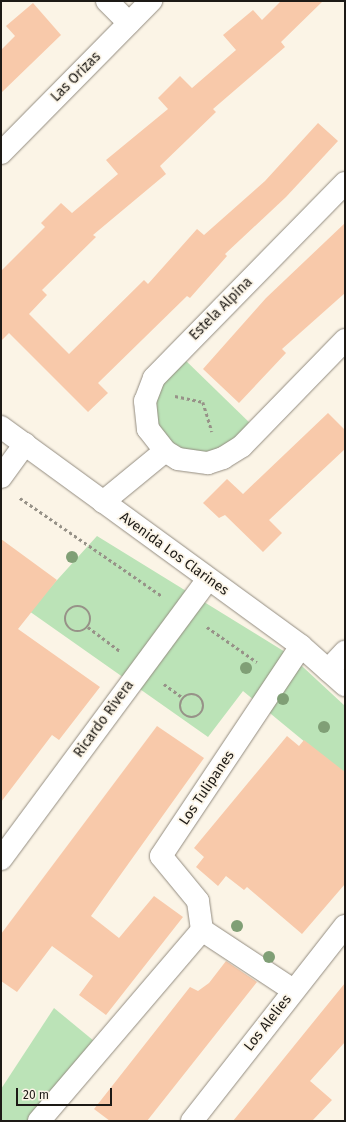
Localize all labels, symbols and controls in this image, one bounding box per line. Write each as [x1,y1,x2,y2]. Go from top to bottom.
street label: Las Orizas [48,49,104,105]
street label: Estela Alpina [186,274,256,344]
street label: Avenida Los Clarines [116,509,232,599]
street label: Ricardo Rivera [70,677,138,761]
street label: Los Tulipanes [176,748,238,828]
street label: Los Alelies [241,991,295,1055]
scale bar [18,1080,114,1106]
text: 20 m [23,1088,49,1102]

